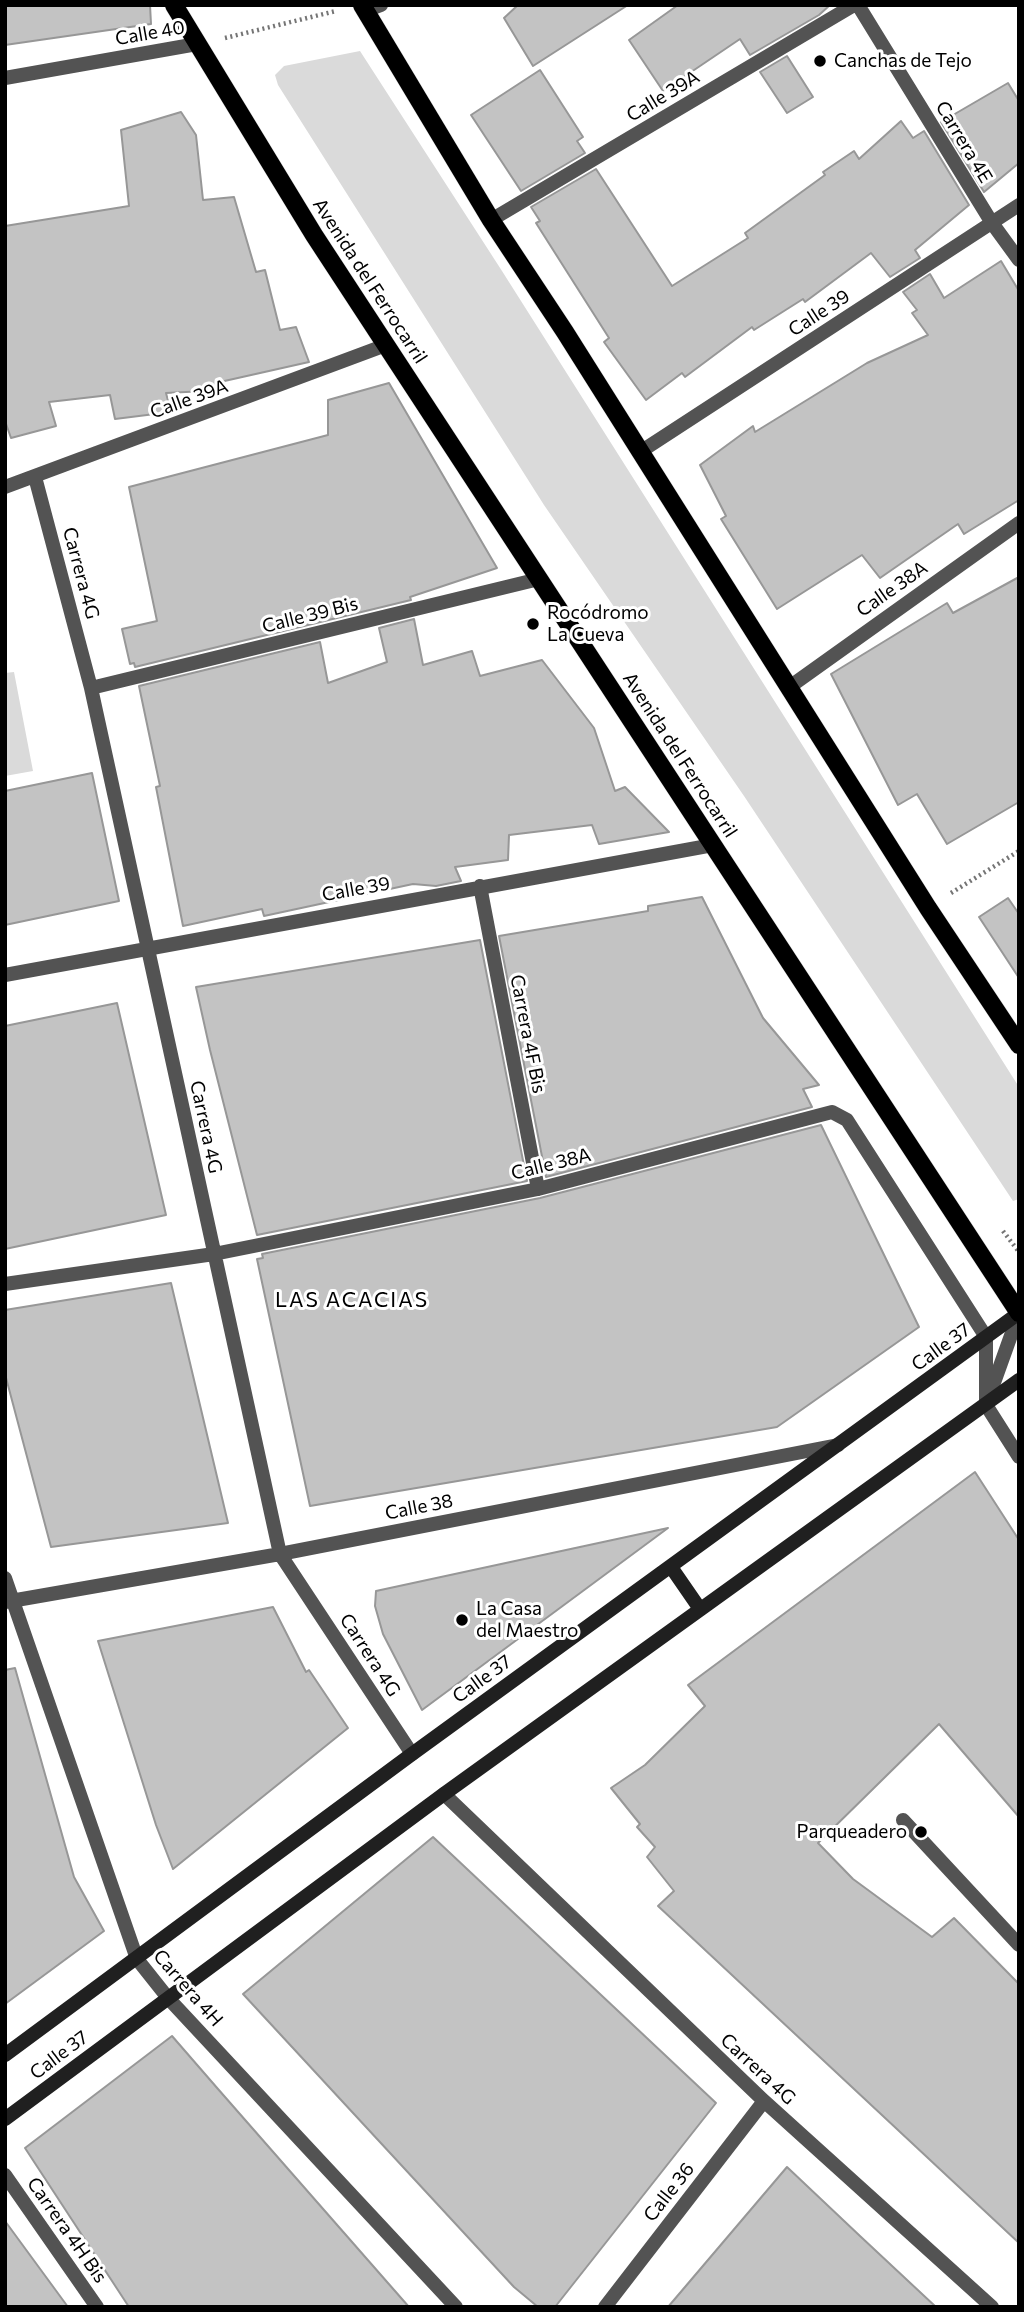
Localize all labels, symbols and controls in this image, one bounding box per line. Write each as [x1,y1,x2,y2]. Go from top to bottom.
street label: Calle 40 [114,16,186,50]
place label: Canchas de Tejo [834,50,972,72]
marker: Canchas de Tejo [812,53,828,69]
street label: Calle 39A [622,65,704,127]
street label: Carrera 4E [931,97,997,187]
street label: Avenida del Ferrocarril [308,194,432,368]
street label: Calle 39 [784,285,854,341]
street label: Calle 39A [147,374,231,424]
street label: Carrera 4G [58,525,104,621]
street label: Calle 38A [852,556,932,622]
street label: Calle 39 Bis [260,592,360,638]
place label: Rocódromo La Cueva [547,602,649,646]
marker: Rocódromo La Cueva [525,616,541,632]
street label: Avenida del Ferrocarril [618,668,742,842]
street label: Calle 39 [320,872,392,906]
street label: Carrera 4F Bis [505,973,551,1095]
street label: Carrera 4G [185,1079,227,1175]
street label: Calle 38A [509,1143,593,1185]
district label: LAS ACACIAS [276,1287,428,1313]
street label: Calle 37 [907,1318,975,1376]
street label: Calle 38 [383,1489,455,1525]
place label: La Casa del Maestro [476,1598,578,1642]
street label: Carrera 4G [335,1609,405,1701]
marker: La Casa del Maestro [454,1612,470,1628]
street label: Calle 37 [448,1650,516,1708]
place label: Parqueadero [797,1821,907,1843]
marker: Parqueadero [913,1824,929,1840]
street label: Carrera 4H [148,1945,228,2031]
street label: Calle 37 [25,2026,93,2084]
street label: Carrera 4G [716,2029,800,2109]
street label: Calle 36 [639,2158,699,2226]
street label: Carrera 4H Bis [22,2173,112,2287]

